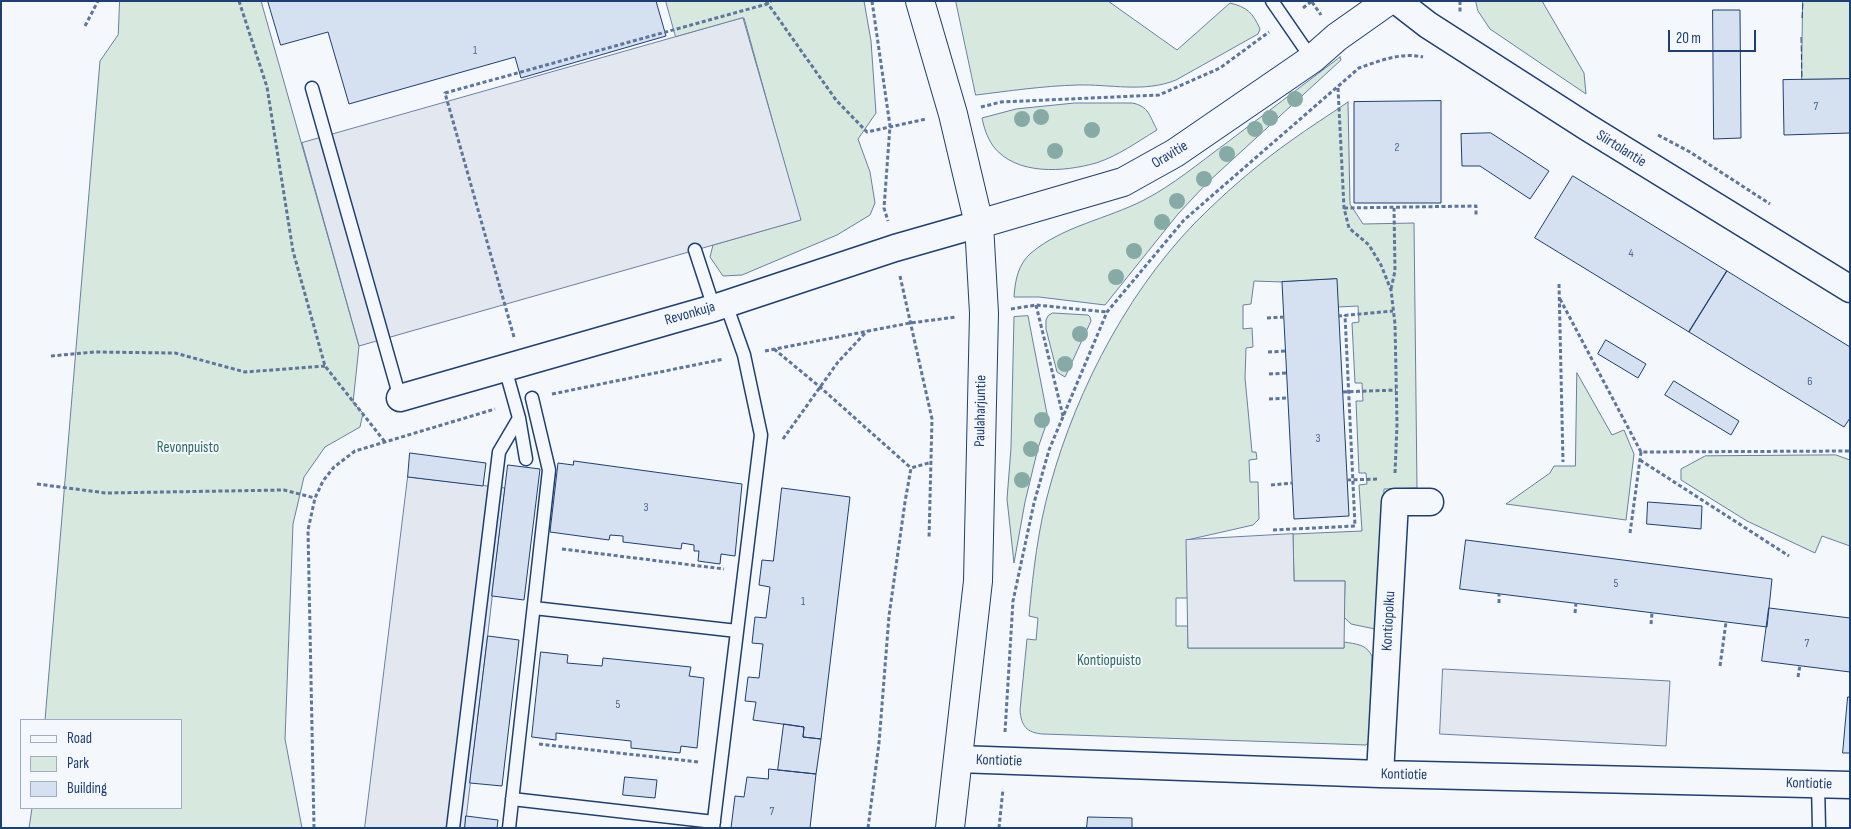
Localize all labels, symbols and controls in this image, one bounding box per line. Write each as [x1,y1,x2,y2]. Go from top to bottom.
scale bar [1671,20,1758,52]
text: 20 m [1676,29,1701,48]
house number: 1 [473,44,477,58]
house number: 7 [1814,100,1818,114]
street label: Siirtolantie [1593,127,1649,171]
street label: Oravitie [1149,137,1191,173]
house number: 2 [1395,141,1399,155]
house number: 4 [1628,247,1634,261]
street label: Revonkuja [663,298,717,330]
street label: Paulaharjuntie [971,375,991,447]
house number: 6 [1807,375,1813,389]
house number: 3 [1315,432,1321,446]
park label: Revonpuisto [157,439,219,457]
house number: 3 [643,501,649,515]
house number: 5 [1614,577,1618,591]
street label: Kontiopolku [1378,591,1400,651]
house number: 1 [801,595,805,609]
house number: 7 [1805,637,1809,651]
park label: Kontiopuisto [1077,652,1141,670]
house number: 5 [616,698,620,712]
legend [20,719,182,809]
text: Road [67,729,92,748]
street label: Kontiotie [976,751,1022,771]
text: Park [67,754,89,773]
street label: Kontiotie [1381,766,1427,784]
street label: Kontiotie [1786,774,1832,794]
text: Building [67,779,107,798]
house number: 7 [770,805,774,819]

